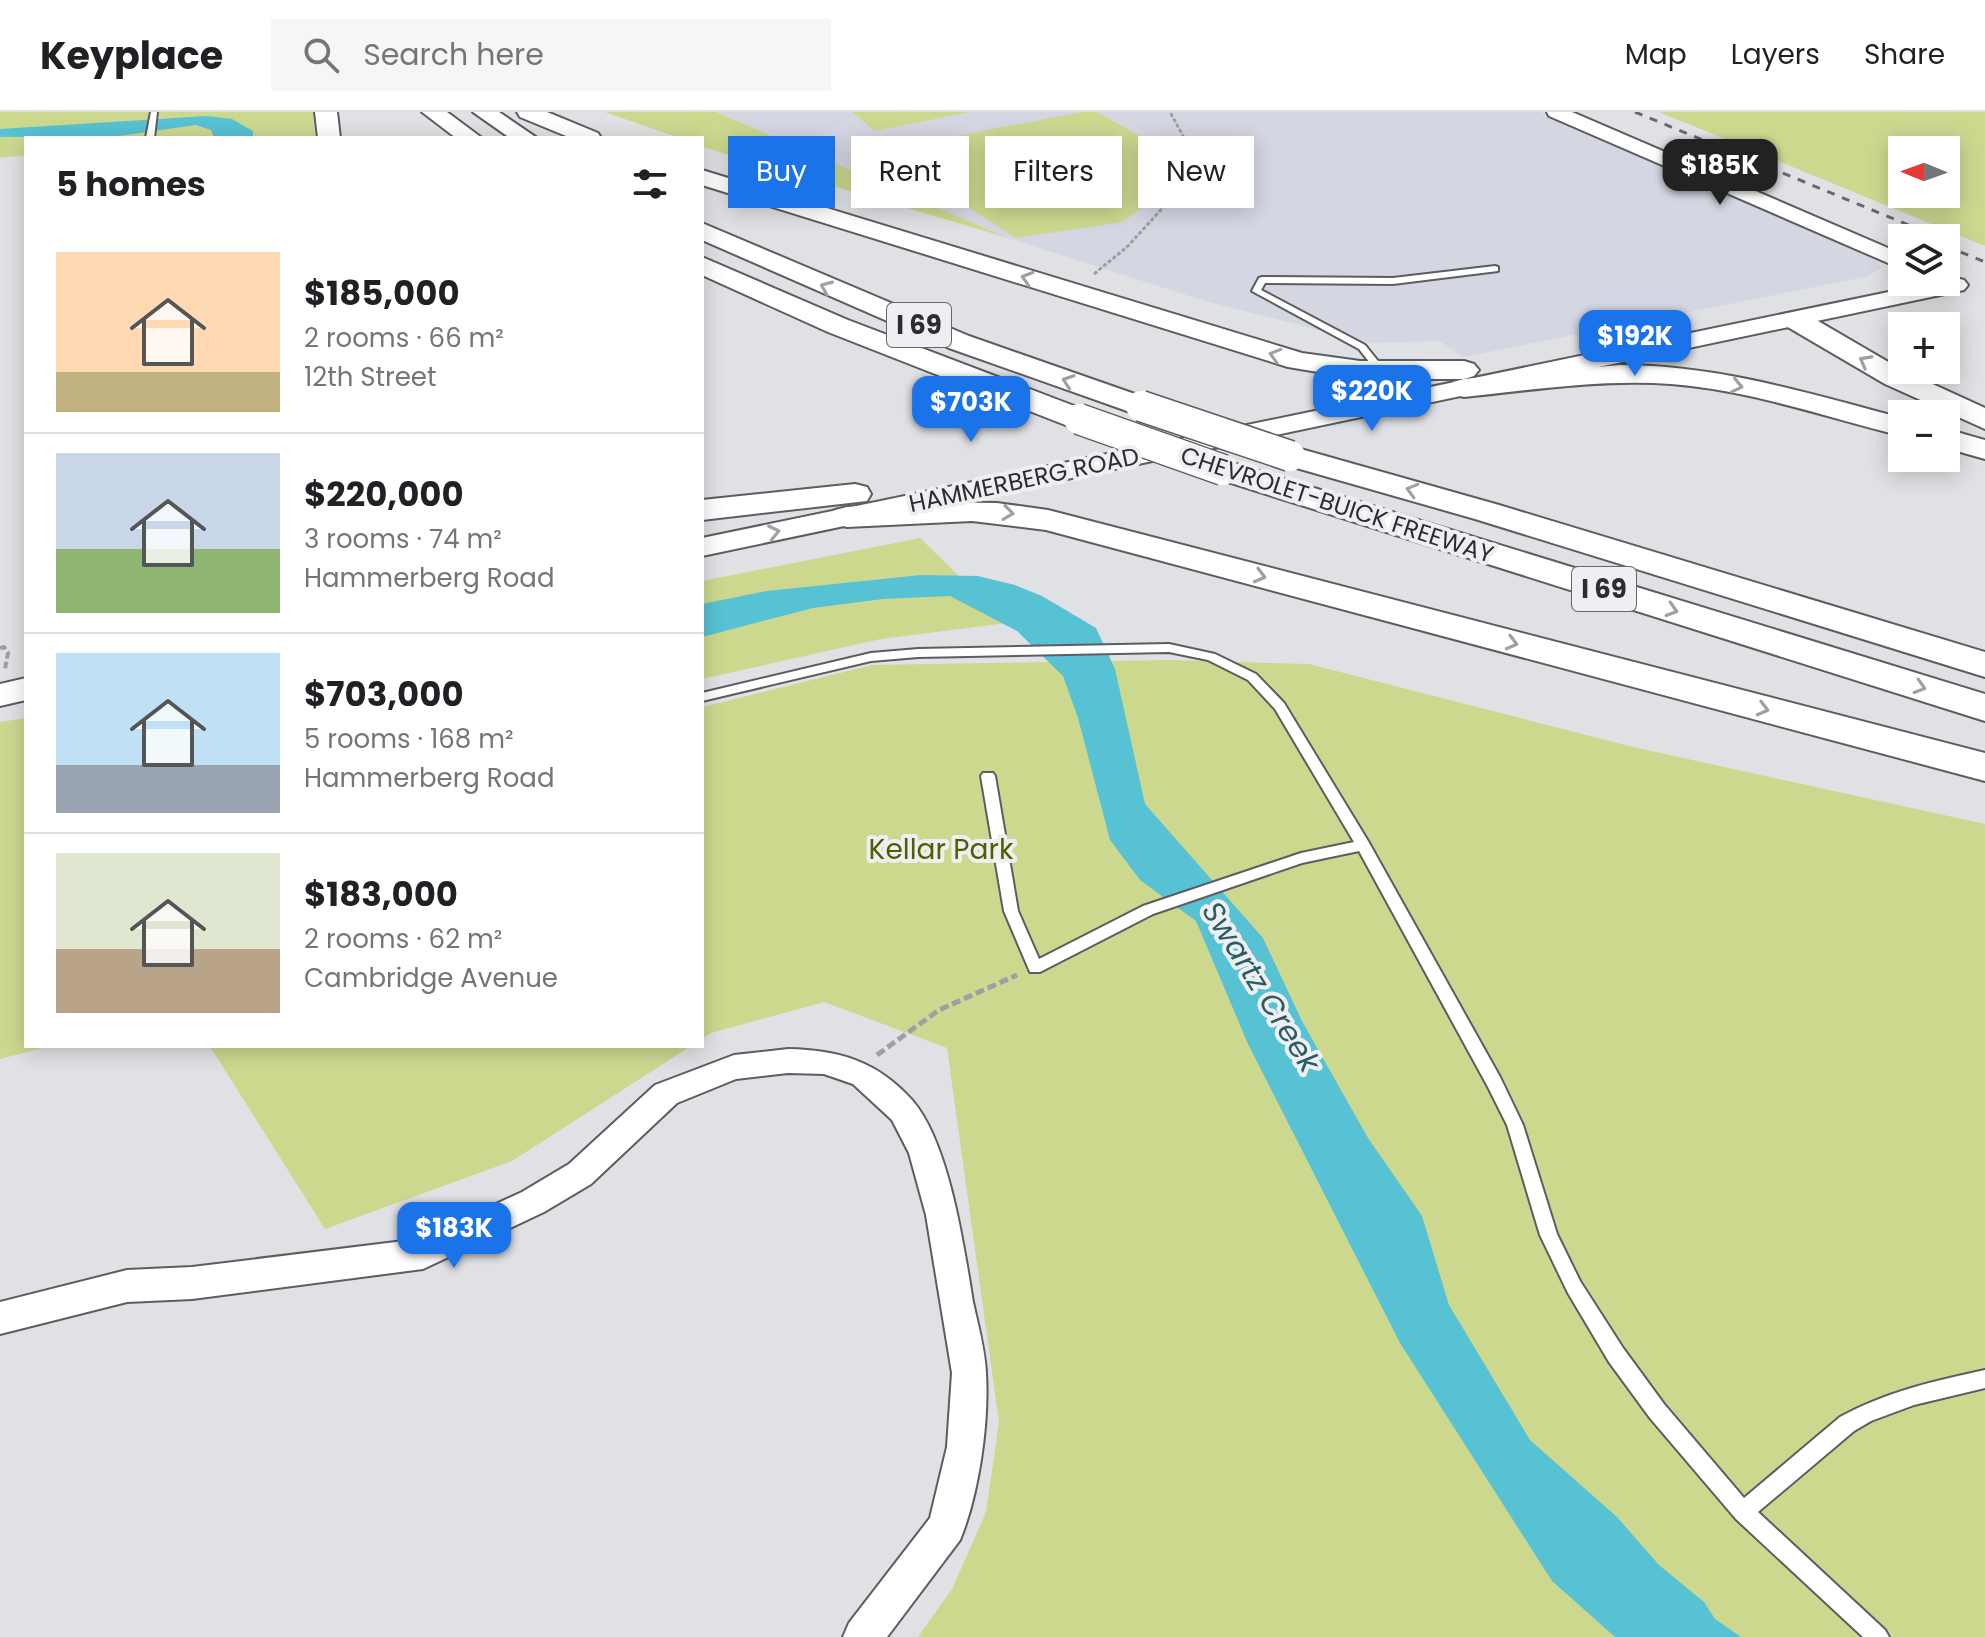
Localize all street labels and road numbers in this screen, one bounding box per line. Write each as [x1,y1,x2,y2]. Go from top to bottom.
road number: I 69 [887,303,951,347]
street label: CHEVROLET-BUICK FREEWAY [1177,438,1498,571]
street label: HAMMERBERG ROAD [906,439,1142,520]
road number: I 69 [1572,567,1636,611]

